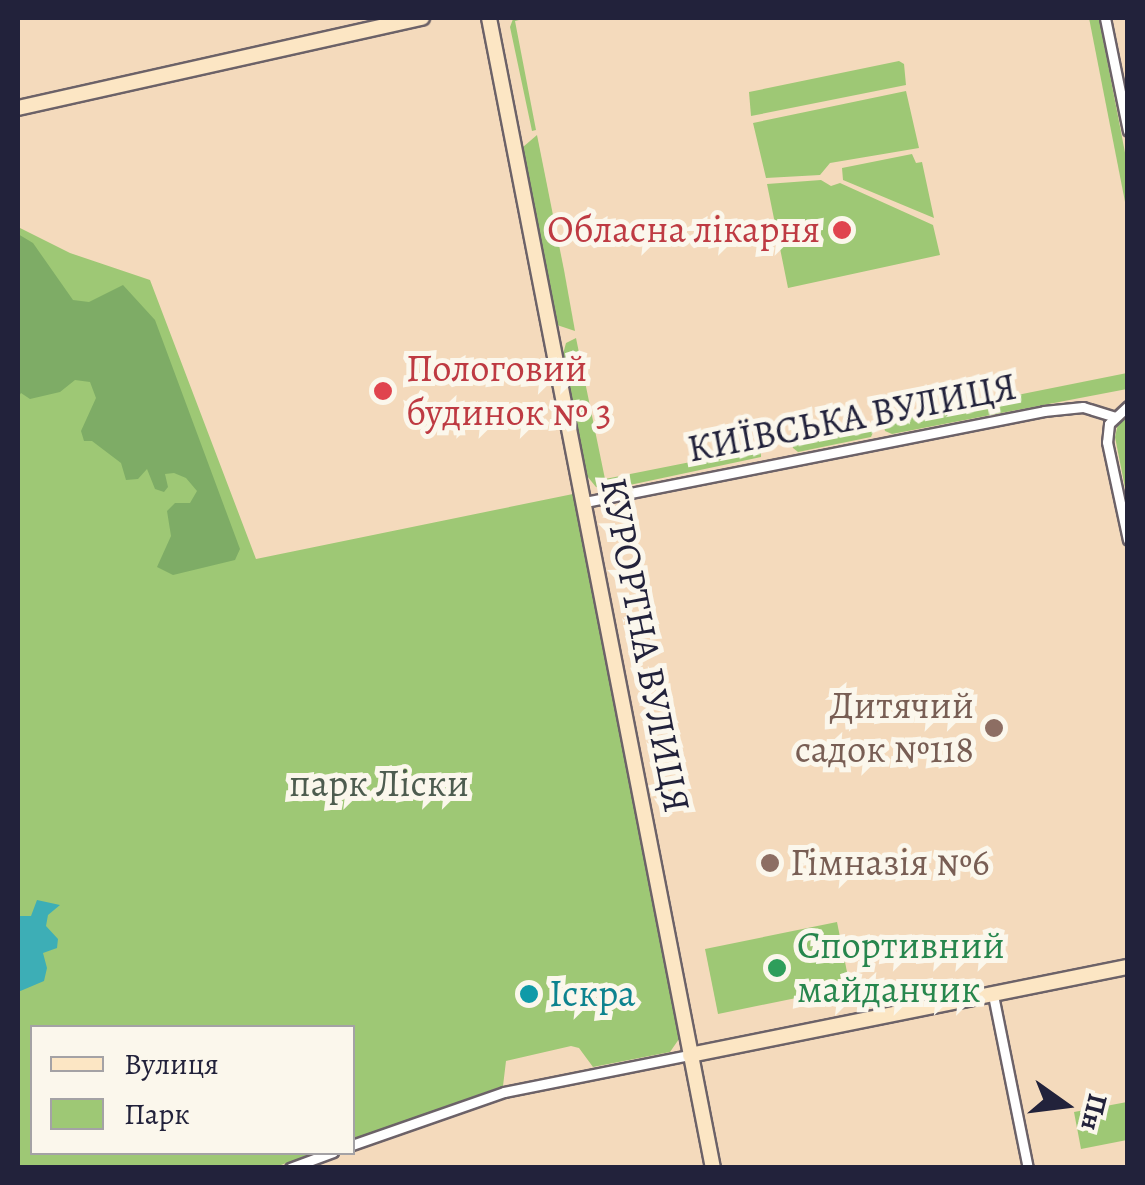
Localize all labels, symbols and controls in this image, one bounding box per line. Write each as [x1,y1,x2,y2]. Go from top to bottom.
place label: Обласна лікарня [547,207,820,253]
marker: Обласна лікарня [829,217,855,243]
place label: Пологовий будинок № 3 [406,346,612,436]
street label: КИЇВСЬКА ВУЛИЦЯ [684,364,1020,472]
marker: Пологовий будинок № 3 [370,378,396,404]
street label: КУРОРТНА ВУЛИЦЯ [590,474,700,816]
place label: Дитячий садок №118 [795,683,974,772]
marker: Дитячий садок №118 [983,717,1005,739]
park label: парк Ліски [289,761,469,807]
place label: Гімназія №6 [790,840,990,886]
marker: Гімназія №6 [759,852,781,874]
place label: Спортивний майданчик [797,923,1005,1012]
marker: Спортивний майданчик [766,957,788,979]
place label: Іскра [549,971,636,1017]
marker: Іскра [518,983,540,1005]
legend [30,1025,355,1155]
text: Вулиця [124,1044,219,1084]
north arrow [1015,1055,1115,1155]
text: Пн [1071,1090,1117,1135]
text: Парк [124,1094,190,1134]

